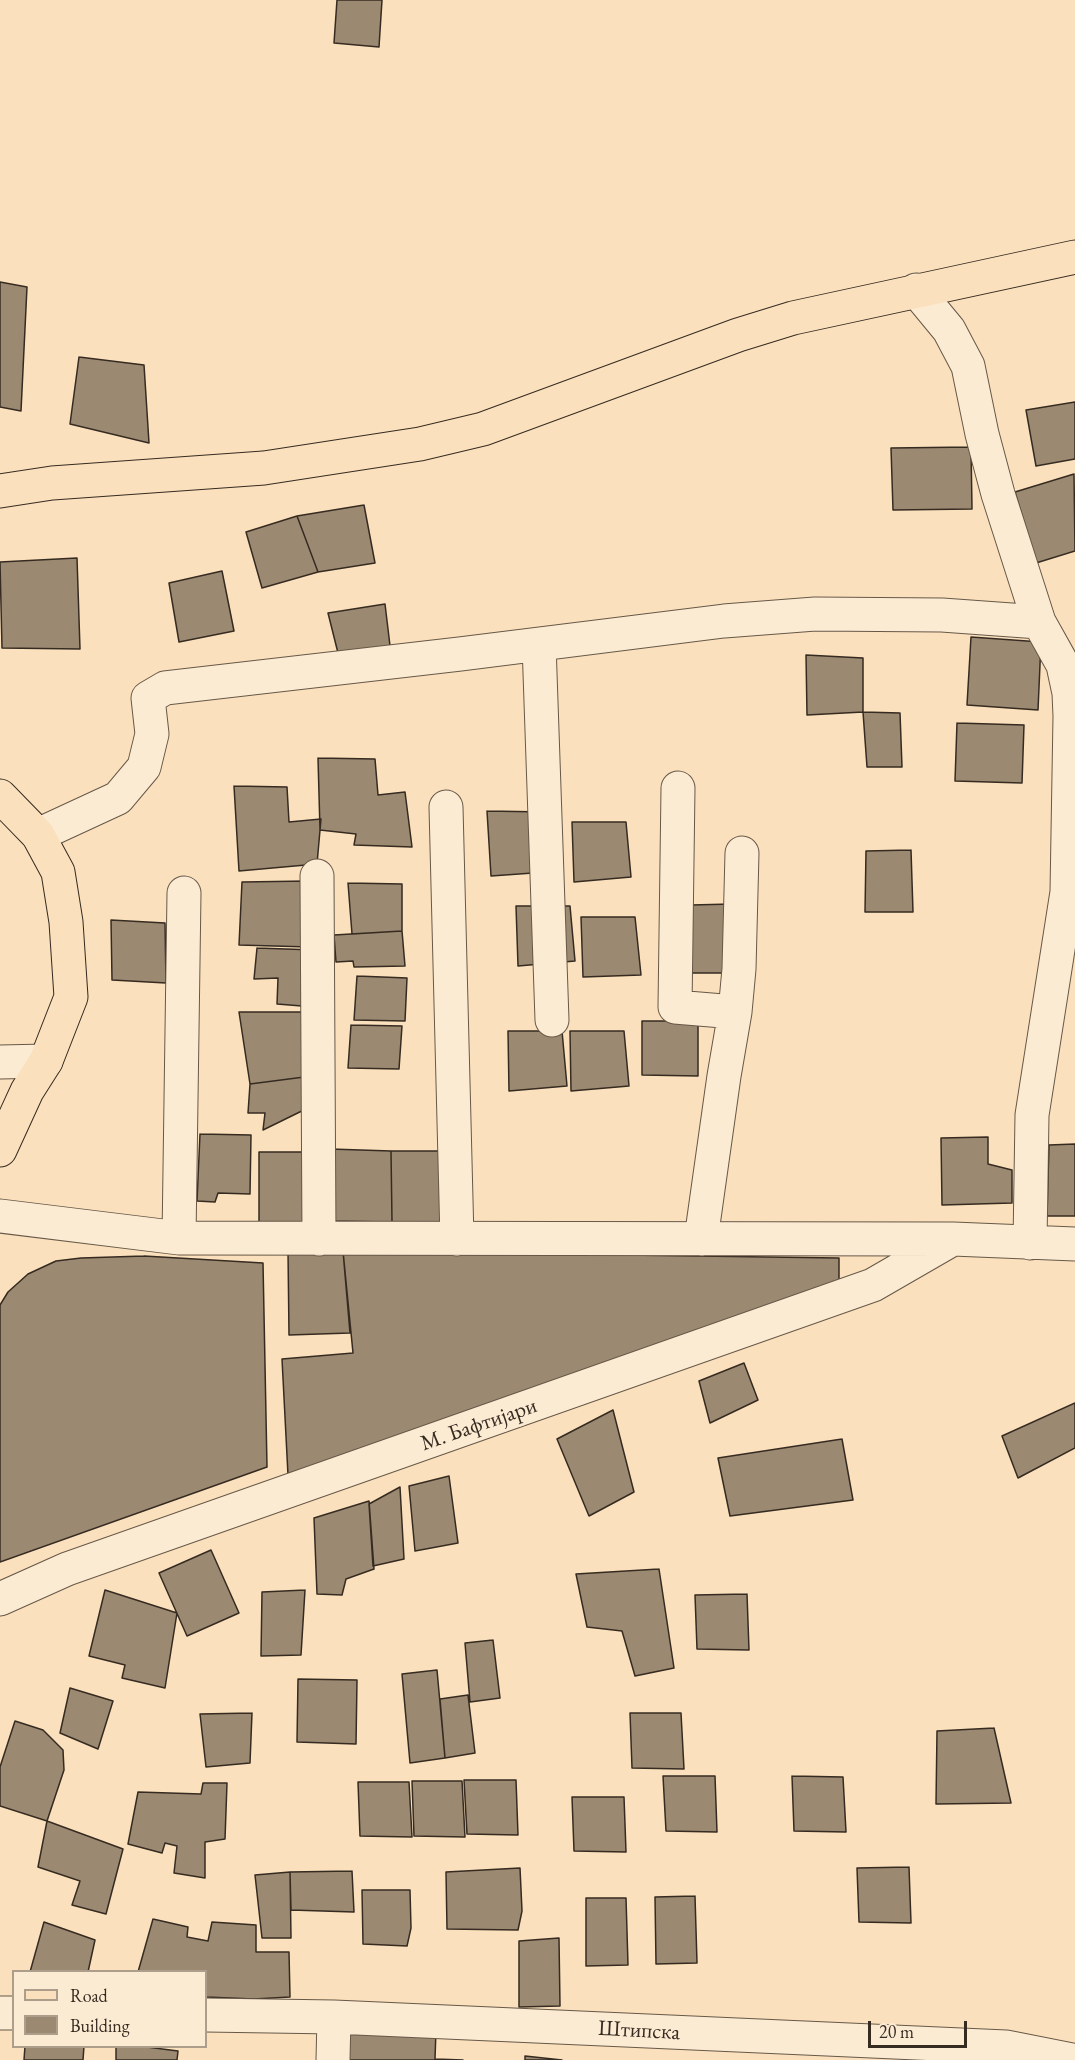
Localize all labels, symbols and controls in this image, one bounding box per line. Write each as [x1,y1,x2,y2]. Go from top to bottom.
street label: М. Бафтијари [417,1393,541,1457]
legend [12,1970,207,2048]
text: Road [70,1984,108,2007]
scale bar [871,2009,970,2047]
text: Building [70,2014,130,2037]
street label: Штипска [597,2016,681,2046]
text: 20 m [879,2020,914,2043]

